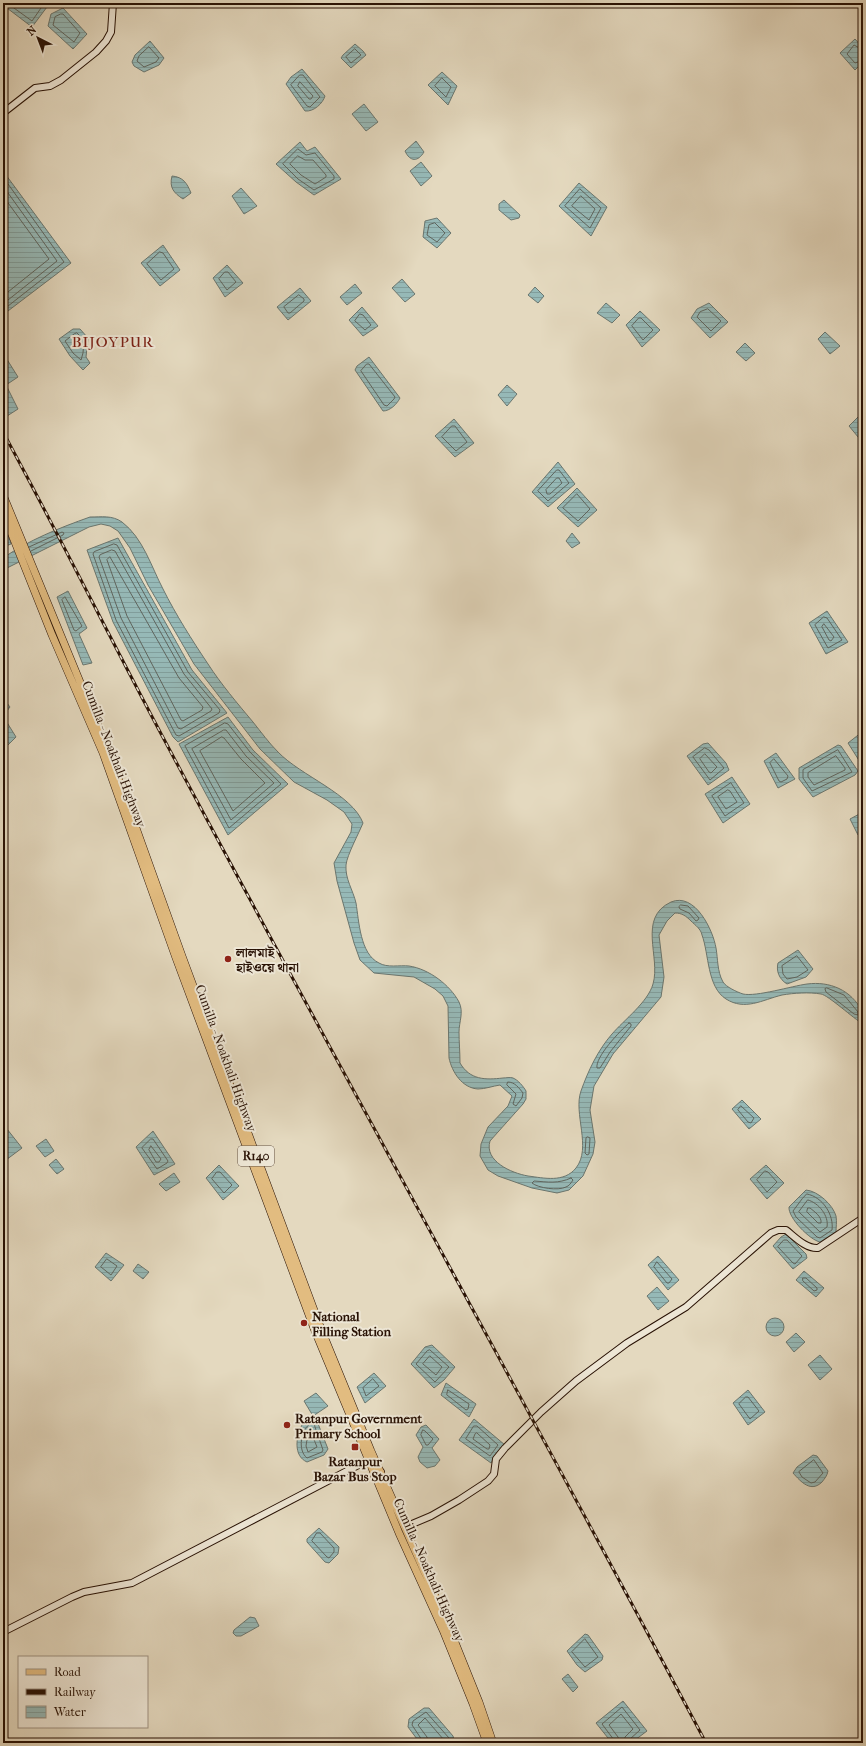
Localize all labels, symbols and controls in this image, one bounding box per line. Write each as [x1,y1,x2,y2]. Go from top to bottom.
north arrow [18,18,58,58]
text: N [24,23,40,39]
district label: BIJOYPUR [72,333,154,351]
street label: Cumilla - Noakhali Highway [79,679,149,830]
place label: লালমাই হাইওয়ে থানা [235,944,299,975]
marker: লালমাই হাইওয়ে থানা [223,954,233,964]
street label: Cumilla - Noakhali Highway [192,982,260,1135]
road number: R140 [238,1146,274,1166]
place label: National Filling Station [311,1309,391,1340]
marker: National Filling Station [299,1318,309,1328]
place label: Ratanpur Government Primary School [295,1411,422,1442]
marker: Ratanpur Government Primary School [282,1420,292,1430]
marker: Ratanpur Bazar Bus Stop [350,1442,360,1452]
place label: Ratanpur Bazar Bus Stop [314,1454,396,1485]
street label: Cumilla - Noakhali Highway [390,1496,468,1645]
legend [18,1656,148,1728]
text: Road [54,1665,81,1679]
text: Railway [54,1685,96,1699]
text: Water [53,1705,87,1719]

